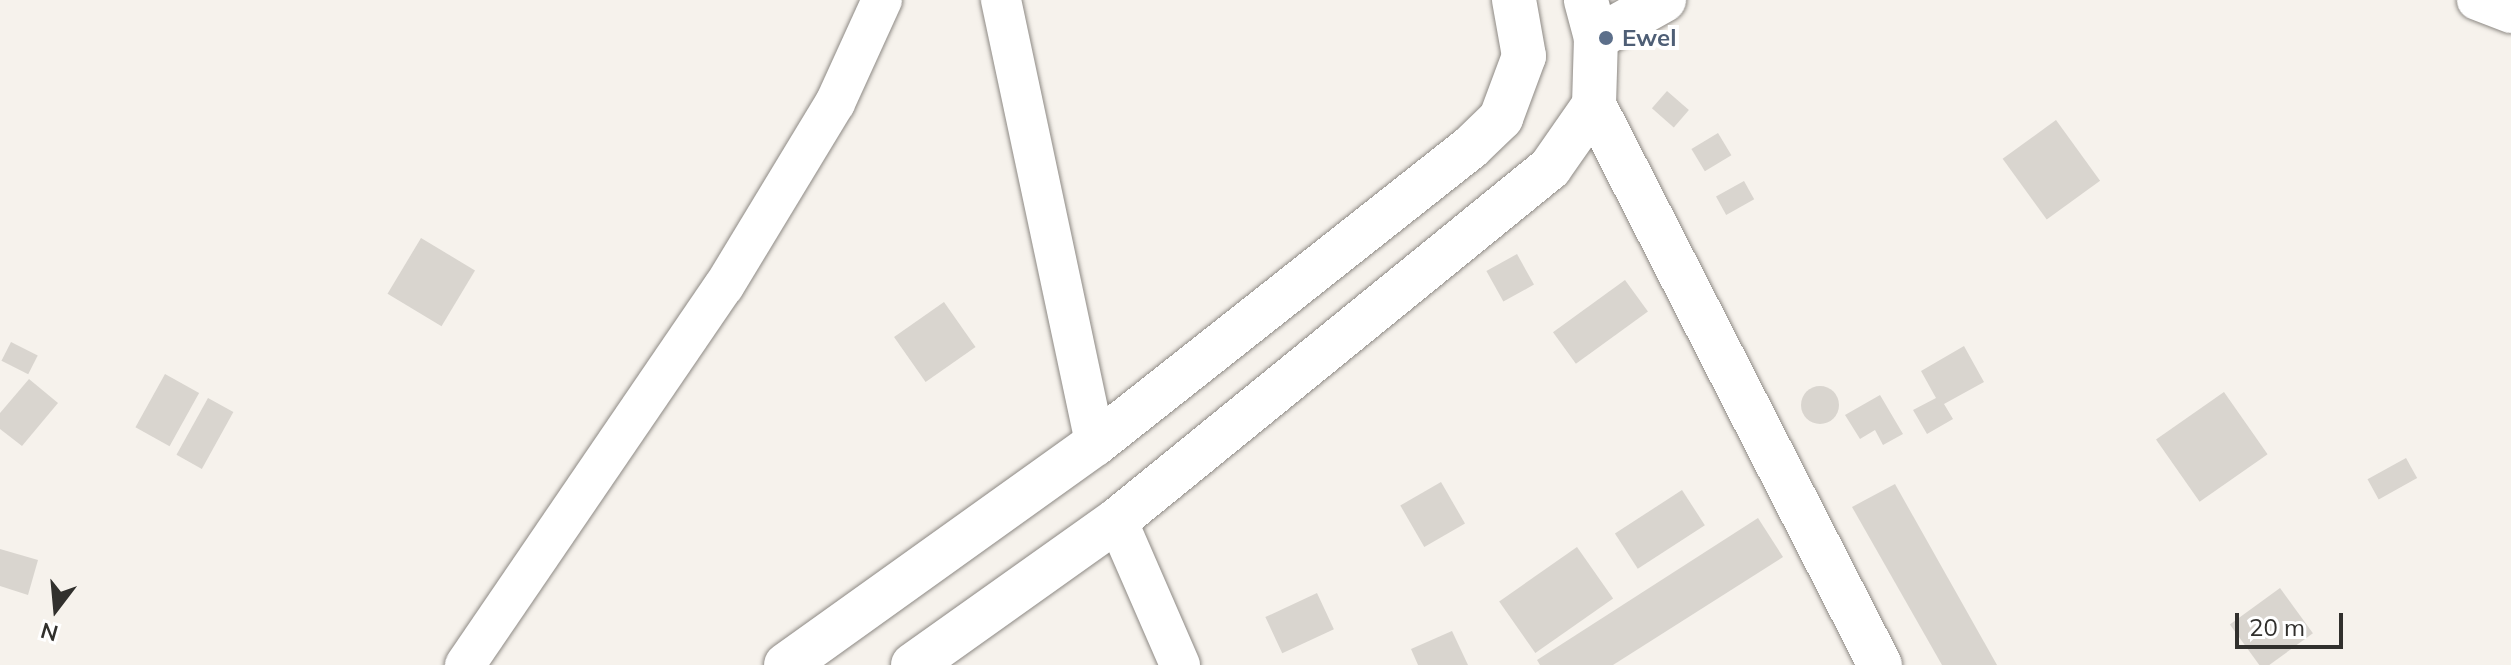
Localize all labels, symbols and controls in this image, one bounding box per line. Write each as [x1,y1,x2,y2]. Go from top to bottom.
place label: Ewel [1622,24,1676,52]
marker: Ewel [1597,29,1615,47]
north arrow [16,569,96,649]
scale bar [2239,597,2347,647]
text: 20 m [2249,612,2305,642]
text: N [38,616,61,648]

